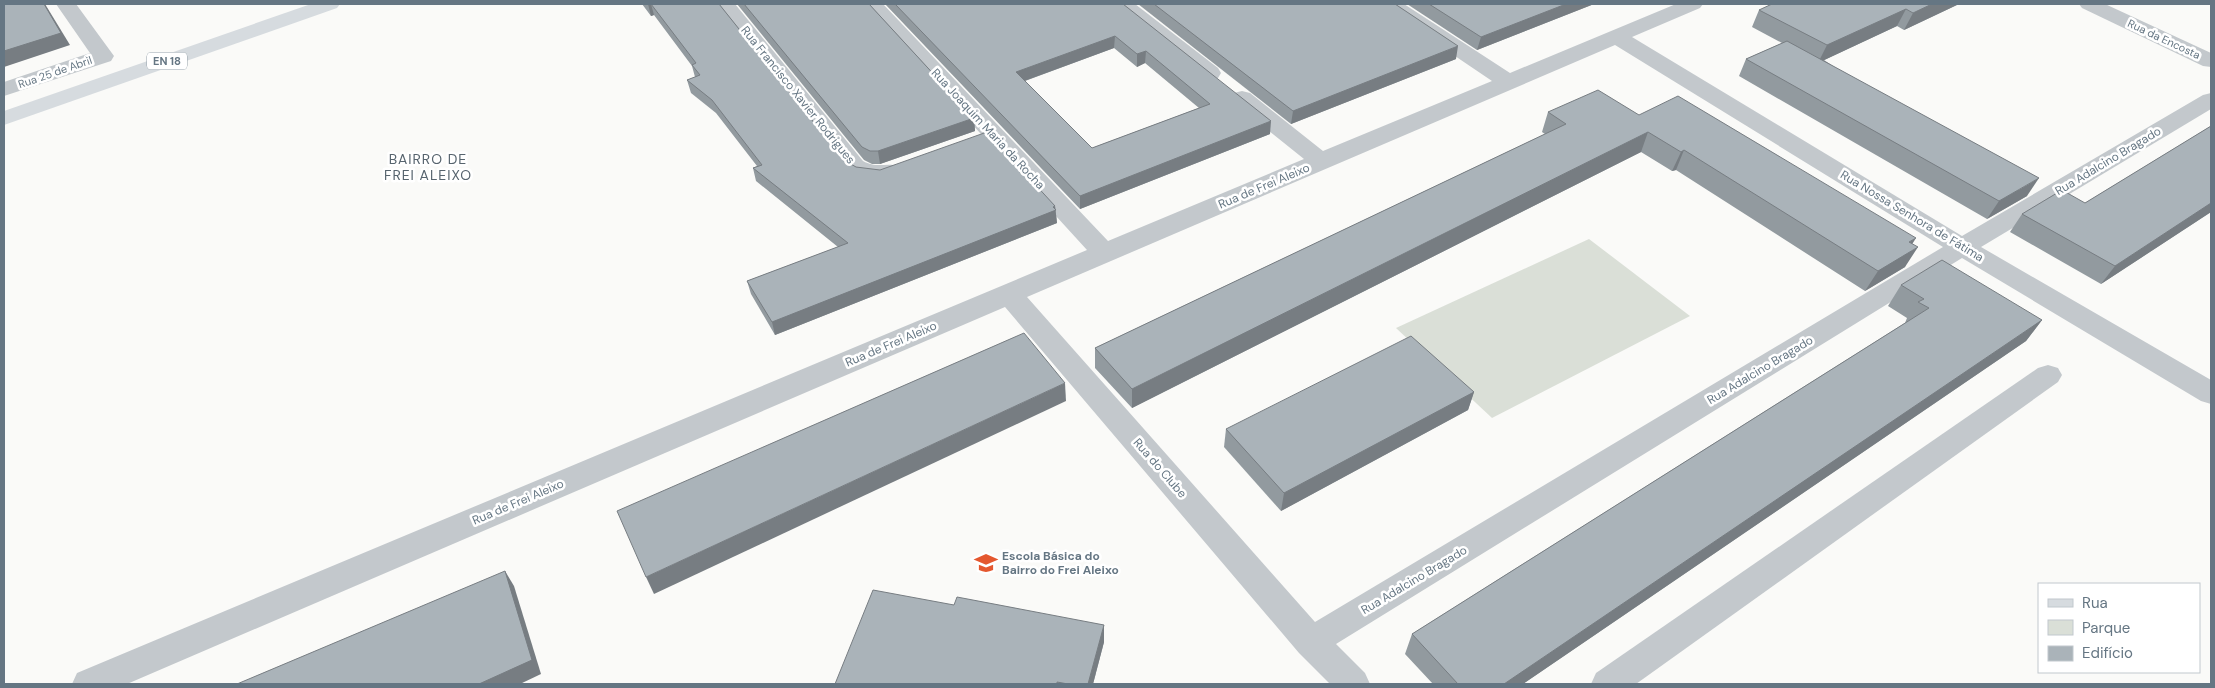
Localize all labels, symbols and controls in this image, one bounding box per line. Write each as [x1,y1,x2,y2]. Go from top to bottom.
street label: Rua da Encosta [2125,16,2203,62]
street label: Rua Francisco Xavier Rodrigues [737,23,859,167]
road number: EN 18 [147,52,187,70]
street label: Rua 25 de Abril [16,53,94,91]
street label: Rua Joaquim Maria da Rocha [928,65,1048,193]
street label: Rua Adalcino Bragado [2052,123,2164,199]
district label: BAIRRO DE FREI ALEIXO [384,150,472,184]
street label: Rua de Frei Aleixo [1216,160,1312,212]
street label: Rua Nossa Senhora de Fátima [1837,167,1987,265]
street label: Rua de Frei Aleixo [843,318,939,370]
street label: Rua Adalcino Bragado [1704,332,1816,408]
street label: Rua do Clube [1130,435,1190,501]
street label: Rua de Frei Aleixo [470,476,566,528]
street label: Rua Adalcino Bragado [1358,542,1470,618]
place label: Escola Básica do Bairro do Frei Aleixo [1002,548,1119,578]
school or university icon: Escola Básica do Bairro do Frei Aleixo [973,550,999,576]
legend [2038,583,2200,673]
text: Rua [2082,593,2108,613]
text: Parque [2082,618,2130,638]
text: Edifício [2082,643,2133,663]

